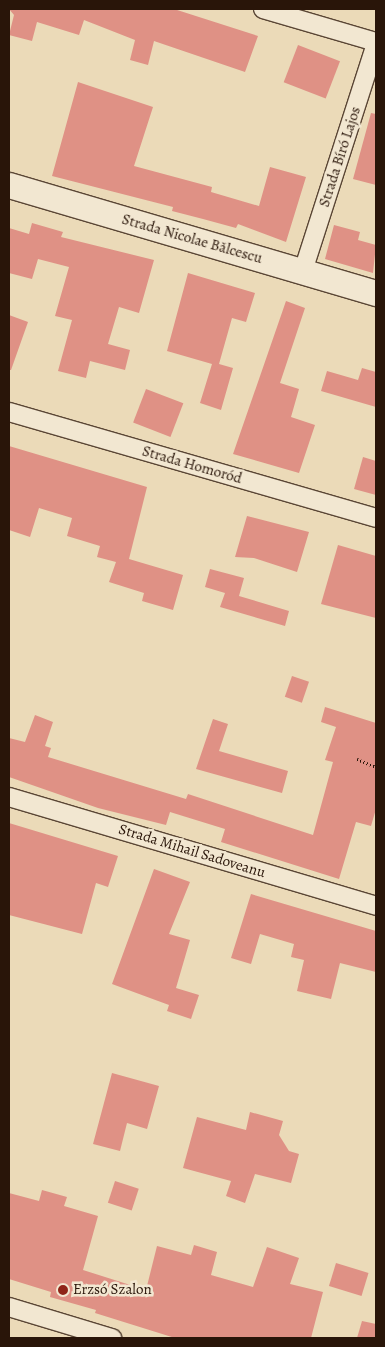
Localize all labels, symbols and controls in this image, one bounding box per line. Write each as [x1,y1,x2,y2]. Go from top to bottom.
street label: Strada Bíró Lajos [315,105,365,209]
street label: Strada Nicolae Bălcescu [120,210,264,268]
street label: Strada Homoród [140,442,244,488]
street label: Strada Mihail Sadoveanu [116,820,268,882]
place label: Erzsó Szalon [73,1281,152,1299]
marker: Erzsó Szalon [57,1284,69,1296]

